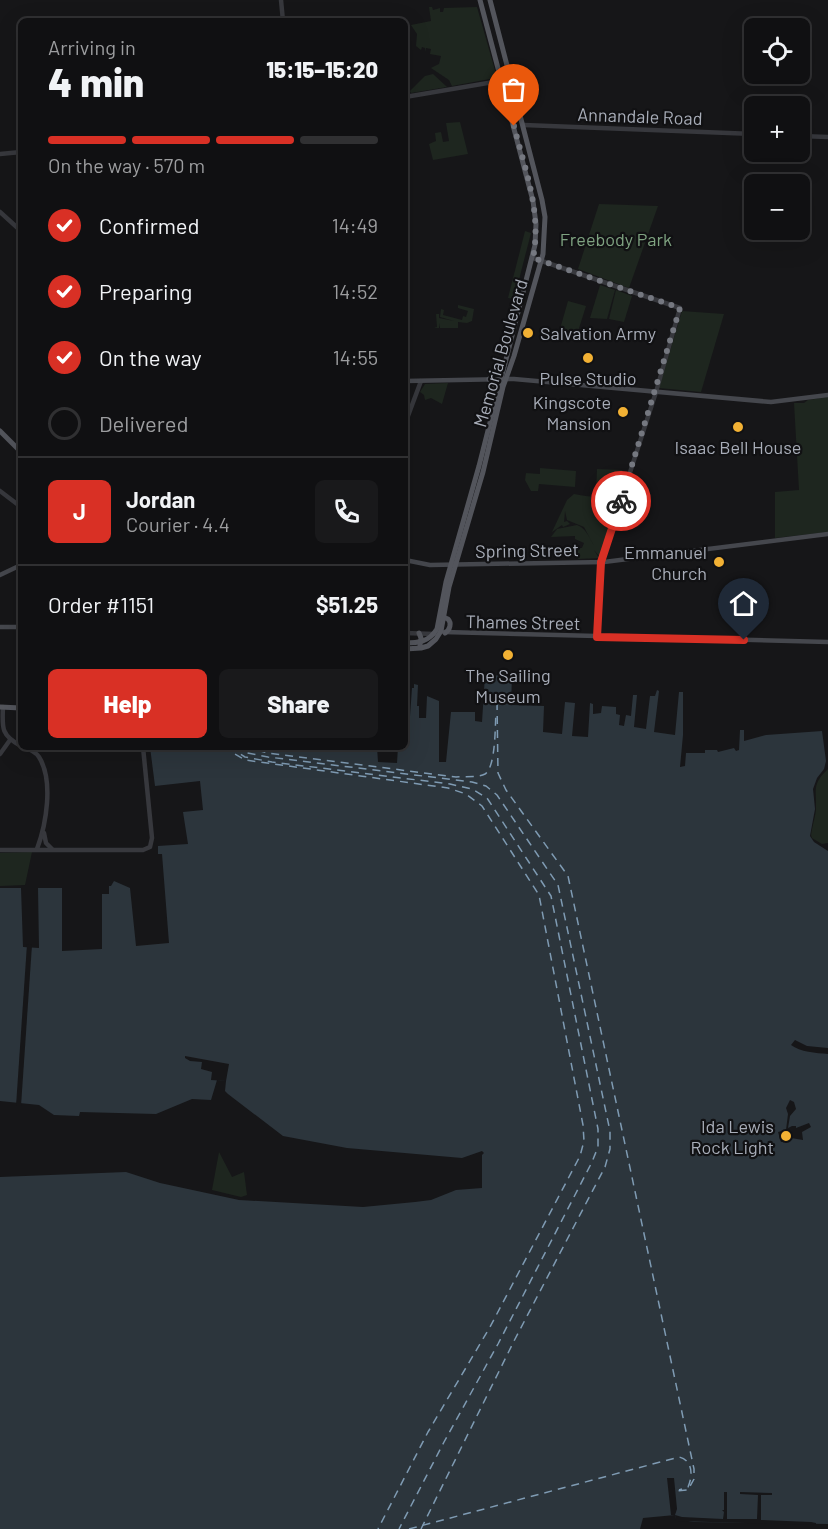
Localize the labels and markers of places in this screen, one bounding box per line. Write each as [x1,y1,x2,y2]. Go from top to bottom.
pin [488,64,539,126]
place label: Salvation Army [540,322,656,344]
marker: Salvation Army [521,326,535,340]
marker: Pulse Studio [581,351,595,365]
place label: Pulse Studio [539,367,637,389]
place label: Kingscote Mansion [533,391,611,434]
marker: Kingscote Mansion [616,405,630,419]
marker: Isaac Bell House [731,420,745,434]
place label: Isaac Bell House [675,436,801,458]
place label: Emmanuel Church [624,541,707,584]
marker: Emmanuel Church [712,555,726,569]
pin [718,578,769,640]
marker: The Sailing Museum [501,648,515,662]
place label: The Sailing Museum [465,664,551,707]
place label: Ida Lewis Rock Light [691,1115,774,1158]
marker: Ida Lewis Rock Light [779,1129,793,1143]

